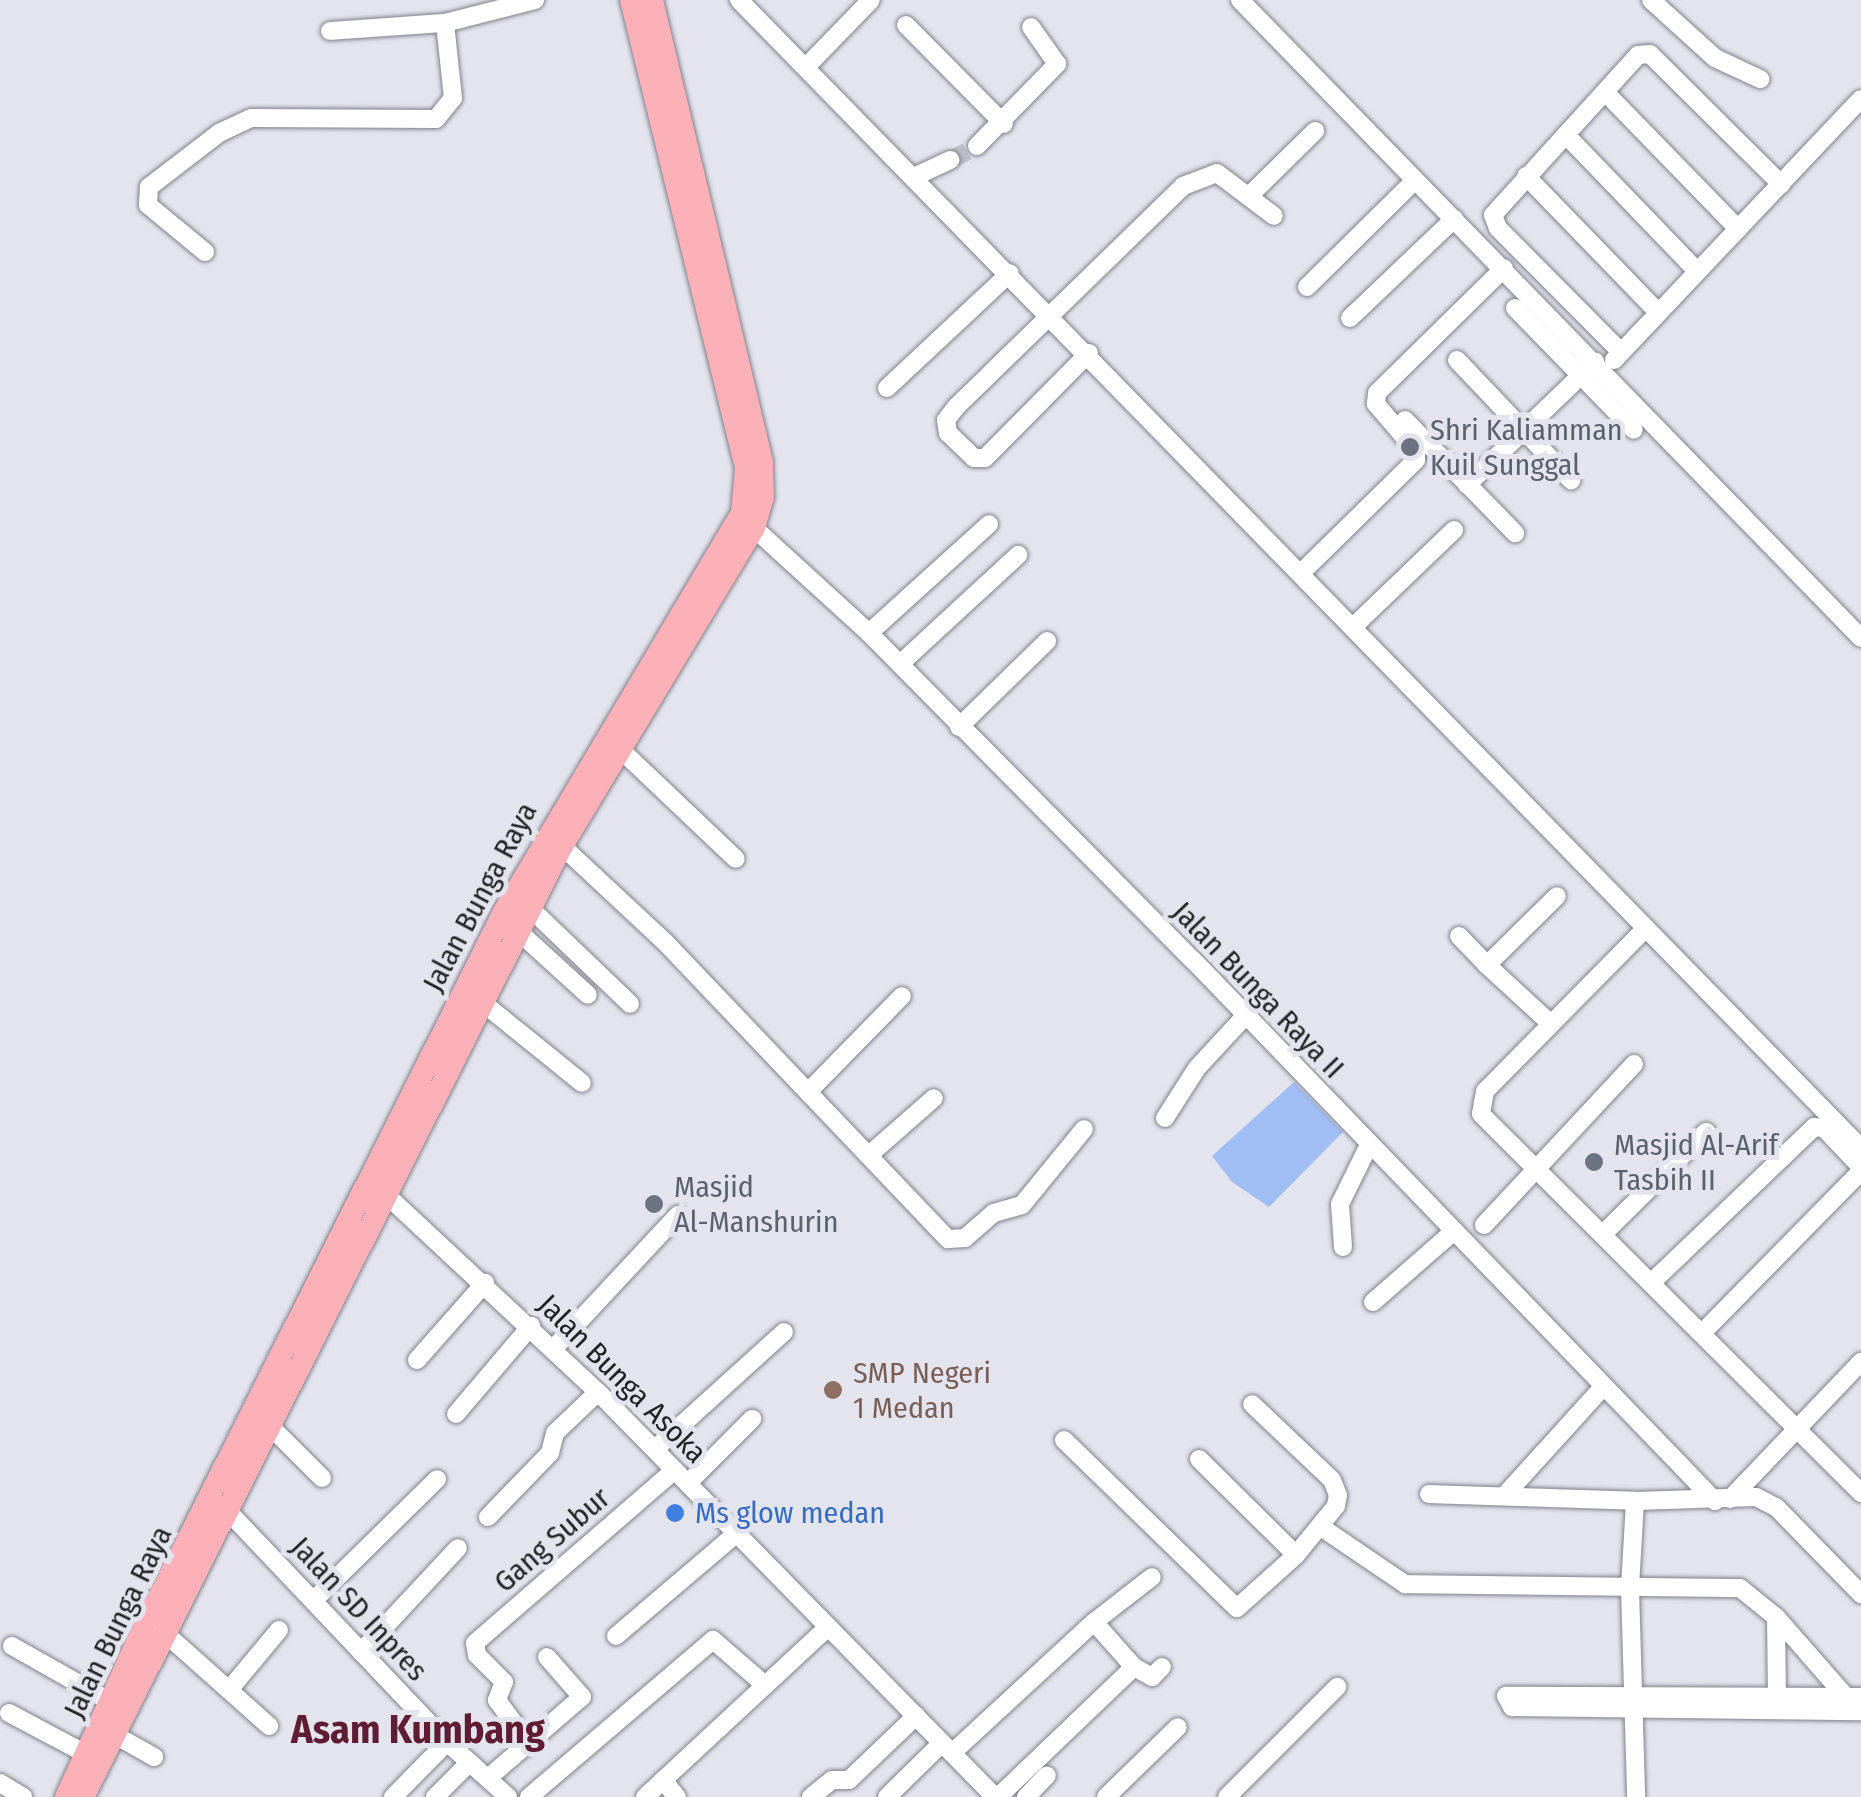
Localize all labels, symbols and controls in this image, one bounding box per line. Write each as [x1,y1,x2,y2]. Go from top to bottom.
place label: Shri Kaliamman Kuil Sunggal [1430,412,1623,482]
marker: Shri Kaliamman Kuil Sunggal [1399,436,1421,458]
street label: Jalan Bunga Raya [415,796,545,998]
street label: Jalan Bunga Raya II [1165,894,1351,1086]
place label: Masjid Al-Arif Tasbih II [1614,1127,1778,1198]
marker: Masjid Al-Arif Tasbih II [1583,1151,1605,1173]
place label: Masjid Al-Manshurin [674,1169,838,1240]
marker: Masjid Al-Manshurin [643,1193,665,1215]
street label: Jalan Bunga Asoka [530,1287,714,1471]
place label: SMP Negeri 1 Medan [853,1355,991,1426]
marker: SMP Negeri 1 Medan [822,1379,844,1401]
street label: Gang Subur [487,1480,617,1600]
place label: Ms glow medan [695,1495,885,1531]
marker: Ms glow medan [664,1502,686,1524]
street label: Jalan Bunga Raya [56,1520,180,1724]
street label: Jalan SD Inpres [283,1529,435,1689]
district label: Asam Kumbang [291,1706,545,1754]

